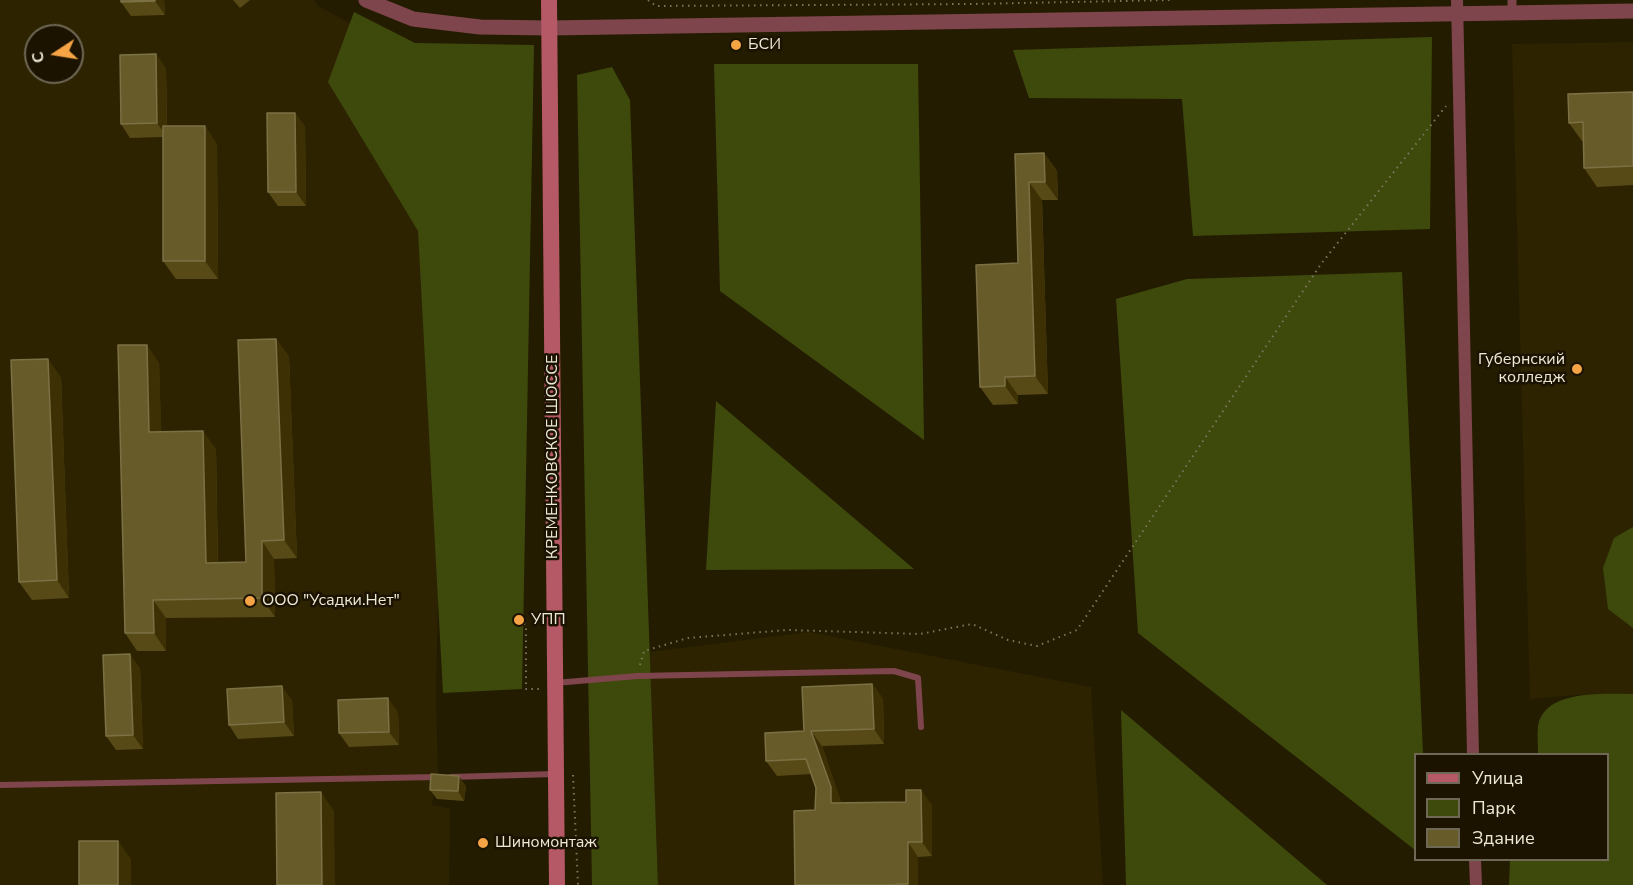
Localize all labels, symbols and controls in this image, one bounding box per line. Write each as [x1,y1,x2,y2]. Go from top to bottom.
north arrow [24,24,84,84]
place label: БСИ [748,35,781,55]
marker: БСИ [729,38,743,52]
text: С [26,50,50,65]
place label: Губернский колледж [1478,350,1565,388]
street label: КРЕМЕНКОВСКОЕ ШОССЕ [543,355,563,559]
marker: Губернский колледж [1570,362,1584,376]
place label: ООО "Усадки.Нет" [262,591,400,611]
marker: ООО "Усадки.Нет" [243,594,257,608]
place label: УПП [531,610,565,630]
marker: УПП [512,613,526,627]
legend [1414,753,1609,861]
text: Улица [1472,766,1523,790]
text: Парк [1472,796,1515,820]
text: Здание [1472,826,1535,850]
place label: Шиномонтаж [495,833,597,853]
marker: Шиномонтаж [476,836,490,850]

